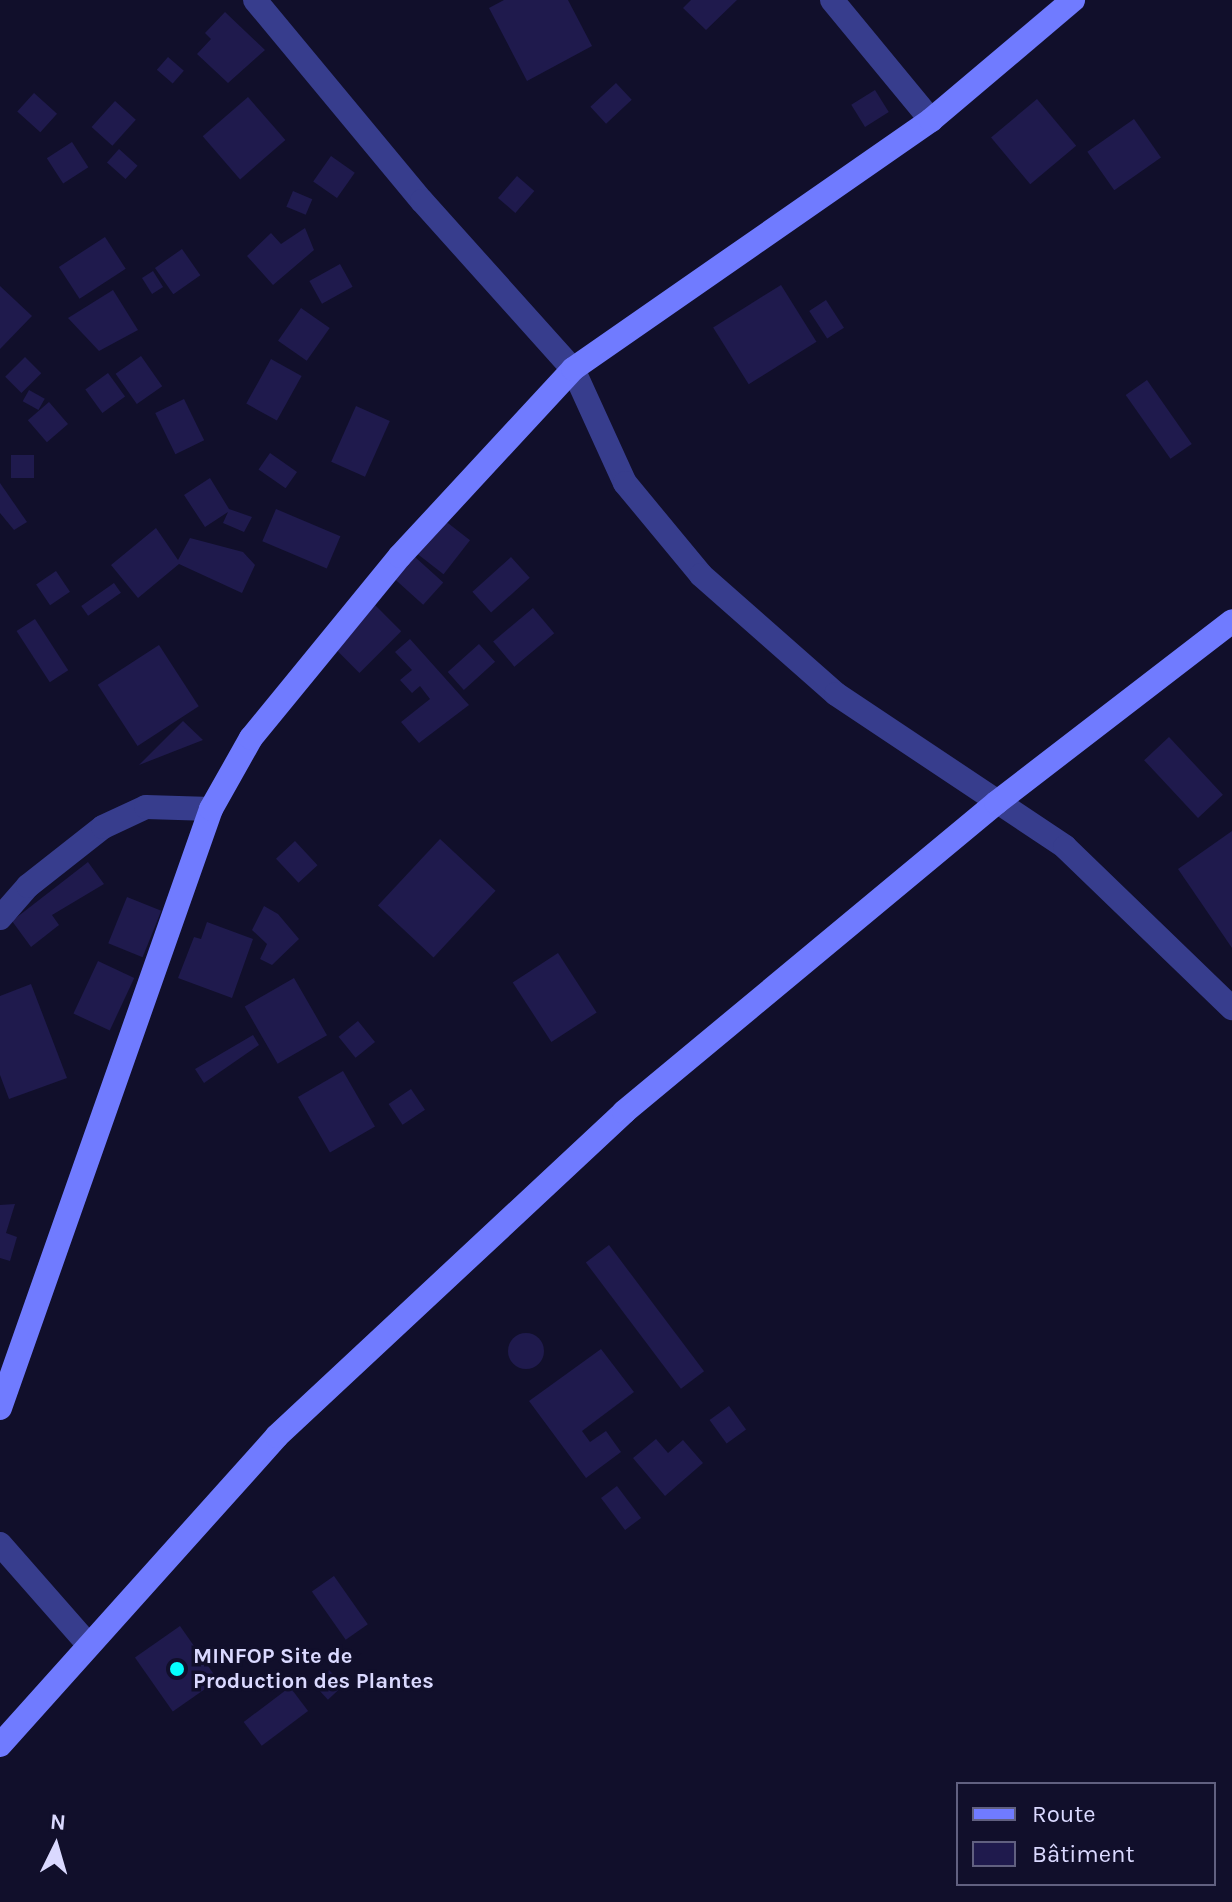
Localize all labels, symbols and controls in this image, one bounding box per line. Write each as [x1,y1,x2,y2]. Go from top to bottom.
place label: MINFOP Site de Production des Plantes [193,1643,434,1694]
marker: MINFOP Site de Production des Plantes [168,1660,186,1678]
legend [956,1782,1216,1886]
text: Route [1032,1800,1096,1828]
north arrow [16,1806,96,1886]
text: N [49,1808,67,1836]
text: Bâtiment [1032,1840,1135,1868]

